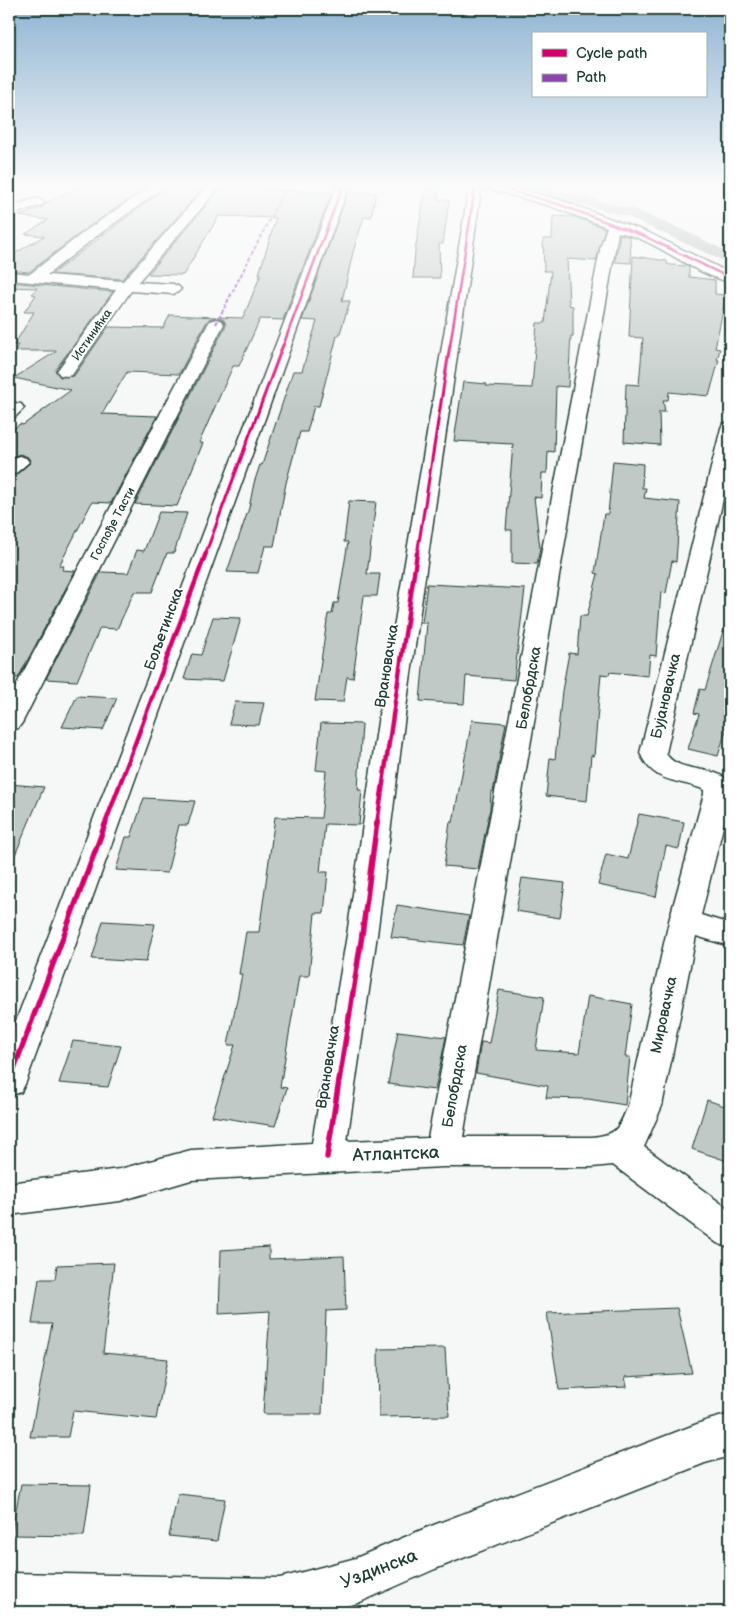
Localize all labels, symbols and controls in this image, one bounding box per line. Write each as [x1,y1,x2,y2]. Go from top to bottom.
legend [532,32,706,98]
text: Cycle path [576,44,647,63]
text: Path [576,68,606,87]
street label: Истинићка [69,306,115,364]
street label: Госпође Тасти [87,485,139,563]
street label: Бољетинска [140,585,188,673]
street label: Врановачка [371,623,403,709]
street label: Белобрдска [512,645,546,731]
street label: Бујановачка [647,651,685,741]
street label: Мировачка [647,975,681,1055]
street label: Врановачка [312,1024,344,1110]
street label: Белобрдска [438,1043,472,1129]
street label: Атлантска [351,1142,440,1166]
street label: Уздинска [338,1545,421,1593]

